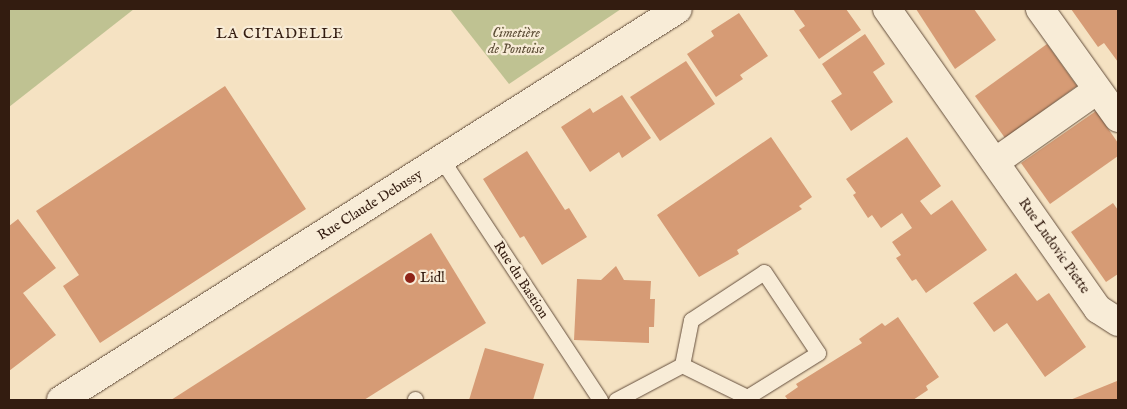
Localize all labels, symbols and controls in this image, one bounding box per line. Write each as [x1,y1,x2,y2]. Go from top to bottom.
district label: LA CITADELLE [215,25,345,43]
park label: Cimetière de Pontoise [488,25,544,58]
street label: Rue Claude Debussy [314,166,426,244]
street label: Rue Ludovic Piette [1015,195,1093,297]
street label: Rue du Bastion [490,238,552,322]
place label: Lidl [420,270,445,286]
marker: Lidl [404,272,416,284]

